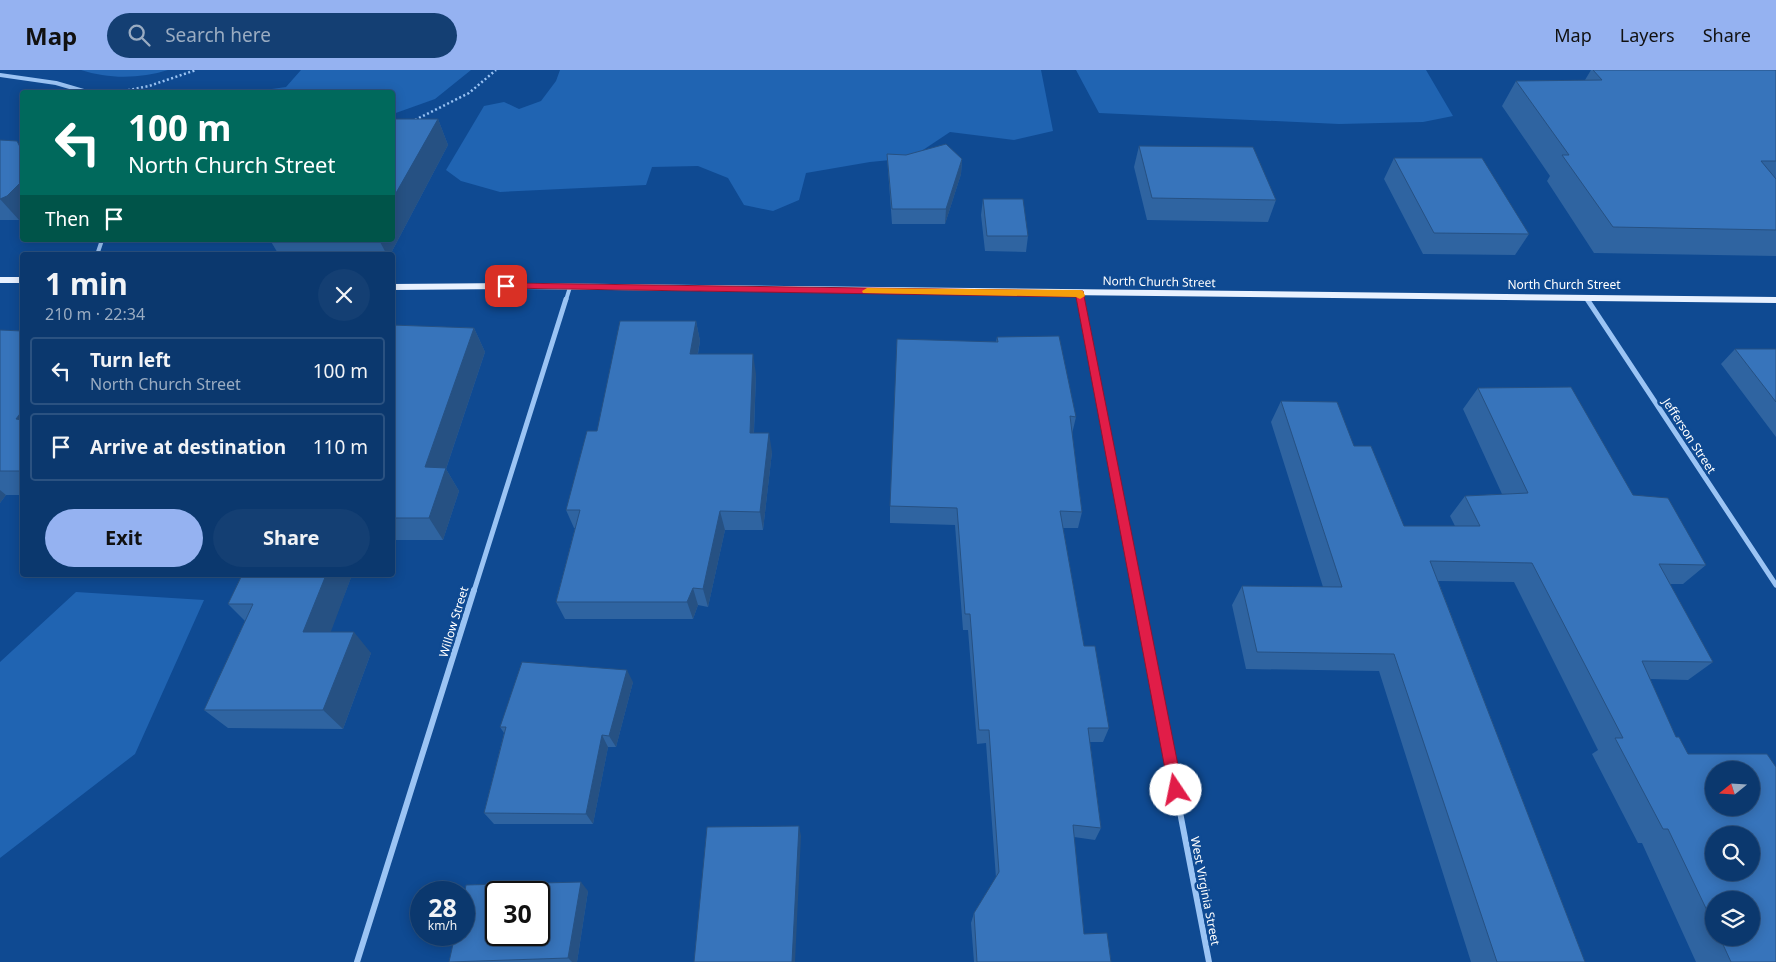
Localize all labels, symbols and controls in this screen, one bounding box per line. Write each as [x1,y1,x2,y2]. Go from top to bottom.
search box [107,13,457,58]
text: Map [25,19,77,52]
icon: search [125,21,153,49]
text: Search here [165,22,271,48]
text: Map [1554,23,1592,47]
text: Layers [1620,23,1675,47]
text: Share [1703,23,1751,47]
text: 100 m [128,104,231,151]
icon: left [45,110,110,175]
text: North Church Street [128,149,335,179]
icon: arrive [100,205,128,233]
text: Then [45,206,90,232]
text: 1 min [45,263,128,304]
pin [485,265,527,307]
button: close [318,269,370,321]
icon: arrive [492,272,520,300]
street label: North Church Street [1102,272,1216,291]
street label: North Church Street [1507,276,1621,293]
text: 210 m · 22:34 [45,303,145,325]
text: Turn left [90,347,171,373]
icon: left [47,357,75,385]
text: 100 m [313,358,368,384]
text: North Church Street [90,373,241,395]
street label: Jefferson Street [1658,394,1721,477]
icon: arrive [47,433,75,461]
text: Arrive at destination [90,434,286,460]
text: 110 m [313,434,368,460]
button: Exit [45,509,203,567]
button: Share [213,509,370,567]
street label: Willow Street [435,584,473,659]
north arrow [1705,761,1760,816]
map controls [1705,761,1760,946]
position arrow [1149,763,1201,815]
button: search [1705,826,1760,881]
street label: West Virginia Street [1187,835,1224,947]
speed limit sign: 30 [485,881,550,946]
text: 28 [428,890,457,924]
button: layers [1705,891,1760,946]
text: km/h [428,917,457,934]

